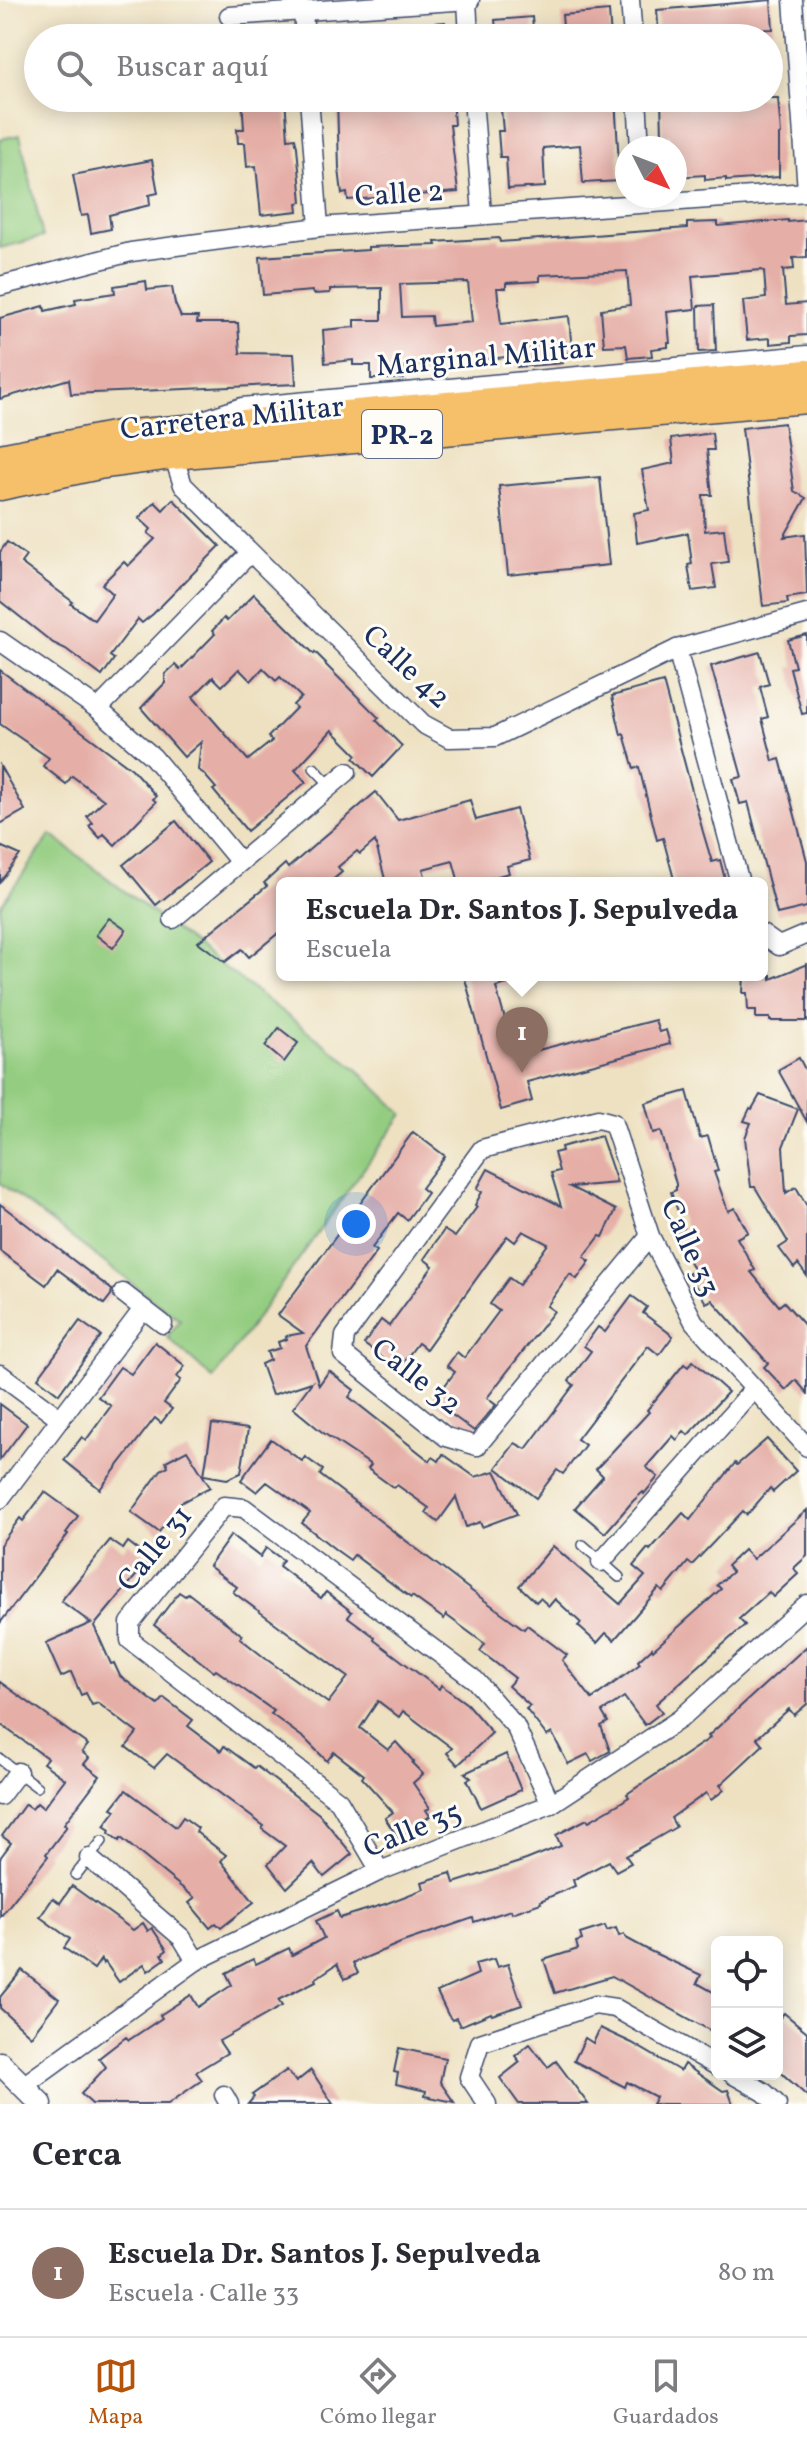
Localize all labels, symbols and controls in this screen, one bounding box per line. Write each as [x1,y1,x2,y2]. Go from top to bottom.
search box [24,24,783,112]
icon: search [52,46,96,90]
text: Buscar aquí [116,47,269,89]
north arrow [615,136,687,208]
street label: Calle 2 [353,171,445,219]
street label: Marginal Militar [374,327,598,389]
street label: Carretera Militar [118,386,346,452]
road number: PR-2 [362,410,442,458]
street label: Calle 42 [352,616,459,719]
popup [276,877,768,981]
text: Escuela Dr. Santos J. Sepulveda [306,890,738,932]
text: Escuela [306,932,392,968]
pin: 1 [496,1007,548,1073]
street label: Calle 33 [649,1192,729,1304]
your location [336,1204,376,1244]
street label: Calle 32 [362,1329,470,1426]
street label: Calle 31 [108,1497,203,1601]
street label: Calle 35 [357,1792,468,1870]
map controls [711,1936,783,2080]
button: locate [711,1936,783,2008]
button: layers [711,2008,783,2080]
text: Cerca [32,2133,122,2180]
text: Escuela Dr. Santos J. Sepulveda [108,2234,541,2276]
text: 1 [53,2255,63,2291]
text: 80 m [718,2255,775,2291]
text: Escuela · Calle 33 [108,2276,299,2312]
tab: Mapa [88,2354,143,2433]
tab: Cómo llegar [320,2354,437,2433]
tab: Guardados [613,2354,719,2433]

